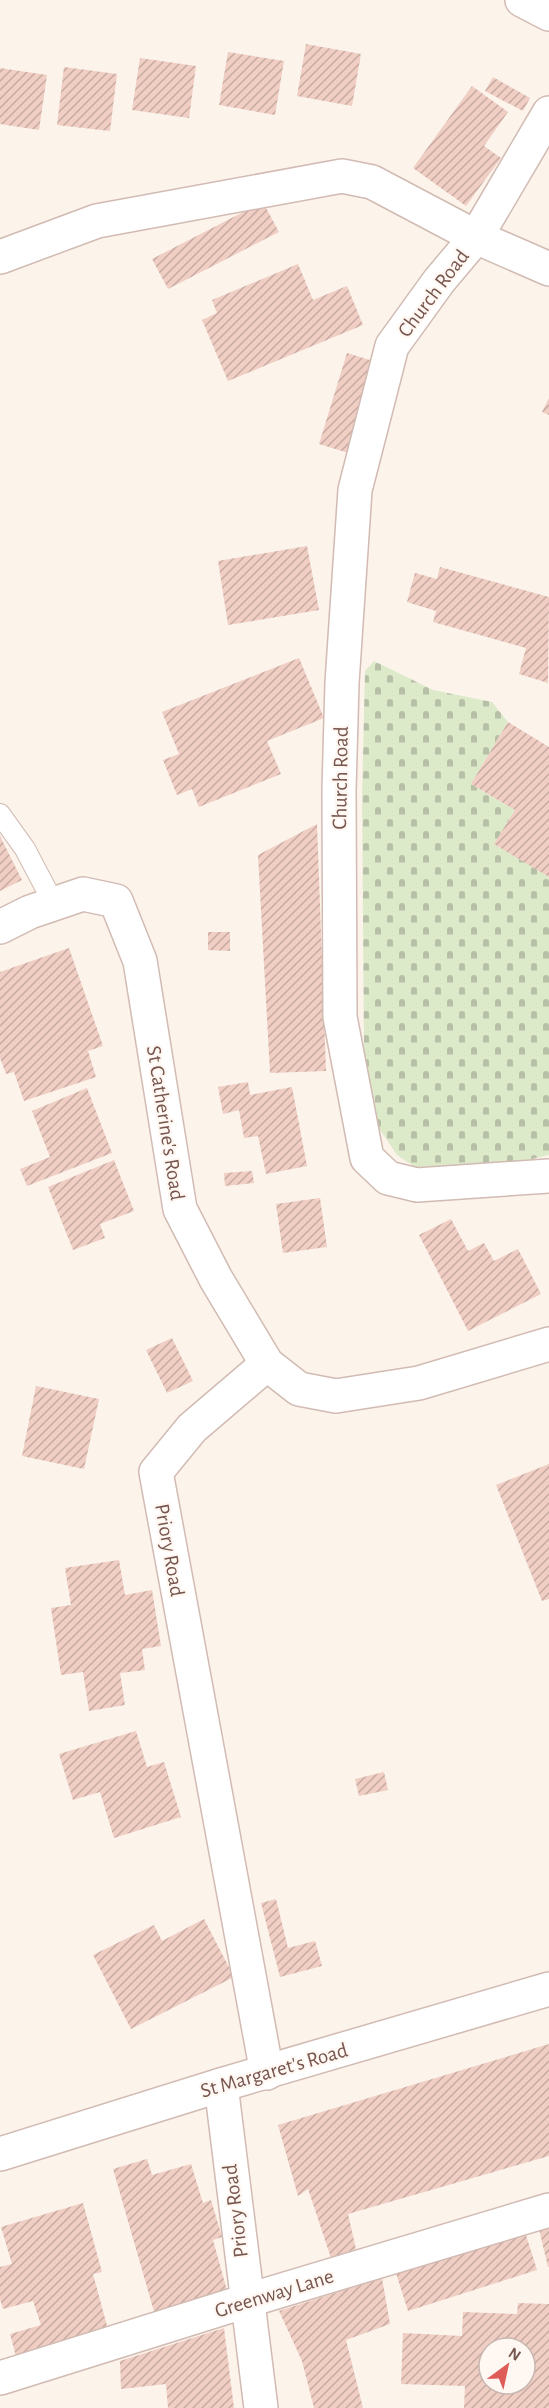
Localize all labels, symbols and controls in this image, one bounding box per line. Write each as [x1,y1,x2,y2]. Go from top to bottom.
street label: Church Road [394,246,473,341]
street label: Church Road [329,726,352,830]
street label: St Catherine's Road [143,1044,188,1202]
street label: Priory Road [151,1502,188,1598]
street label: St Margaret's Road [198,2039,350,2102]
street label: Priory Road [219,2163,252,2259]
street label: Greenway Lane [212,2265,336,2322]
north arrow [477,2336,537,2396]
text: N [506,2345,524,2364]

